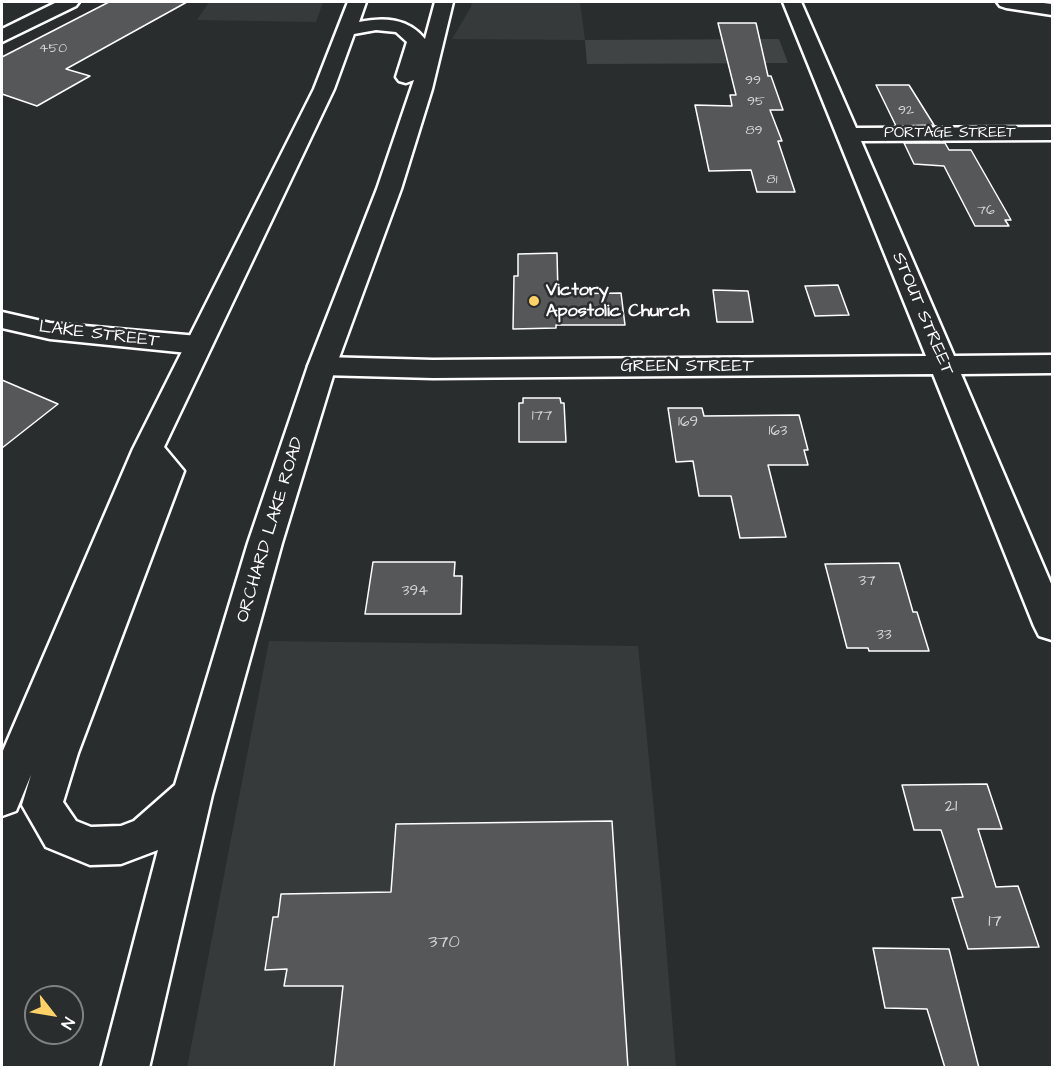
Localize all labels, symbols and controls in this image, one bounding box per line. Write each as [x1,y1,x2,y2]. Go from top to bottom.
house number: 450 [39,41,67,57]
house number: 99 [745,73,761,89]
house number: 95 [747,94,765,110]
house number: 92 [898,103,914,119]
house number: 89 [745,123,763,139]
street label: PORTAGE STREET [884,125,1016,143]
house number: 81 [767,172,777,188]
house number: 76 [977,203,995,219]
street label: STOUT STREET [886,249,958,379]
place label: Victory Apostolic Church [546,280,689,322]
marker: Victory Apostolic Church [527,294,541,308]
street label: LAKE STREET [38,317,160,353]
street label: GREEN STREET [620,356,754,378]
house number: 177 [532,408,552,426]
house number: 169 [678,414,698,432]
house number: 163 [769,423,787,441]
street label: ORCHARD LAKE ROAD [233,435,309,625]
house number: 37 [859,573,875,591]
house number: 394 [402,583,428,601]
house number: 33 [876,627,892,645]
house number: 21 [945,796,957,818]
house number: 17 [988,911,1002,933]
house number: 370 [428,932,460,954]
north arrow [24,985,84,1045]
text: N [56,1013,80,1033]

